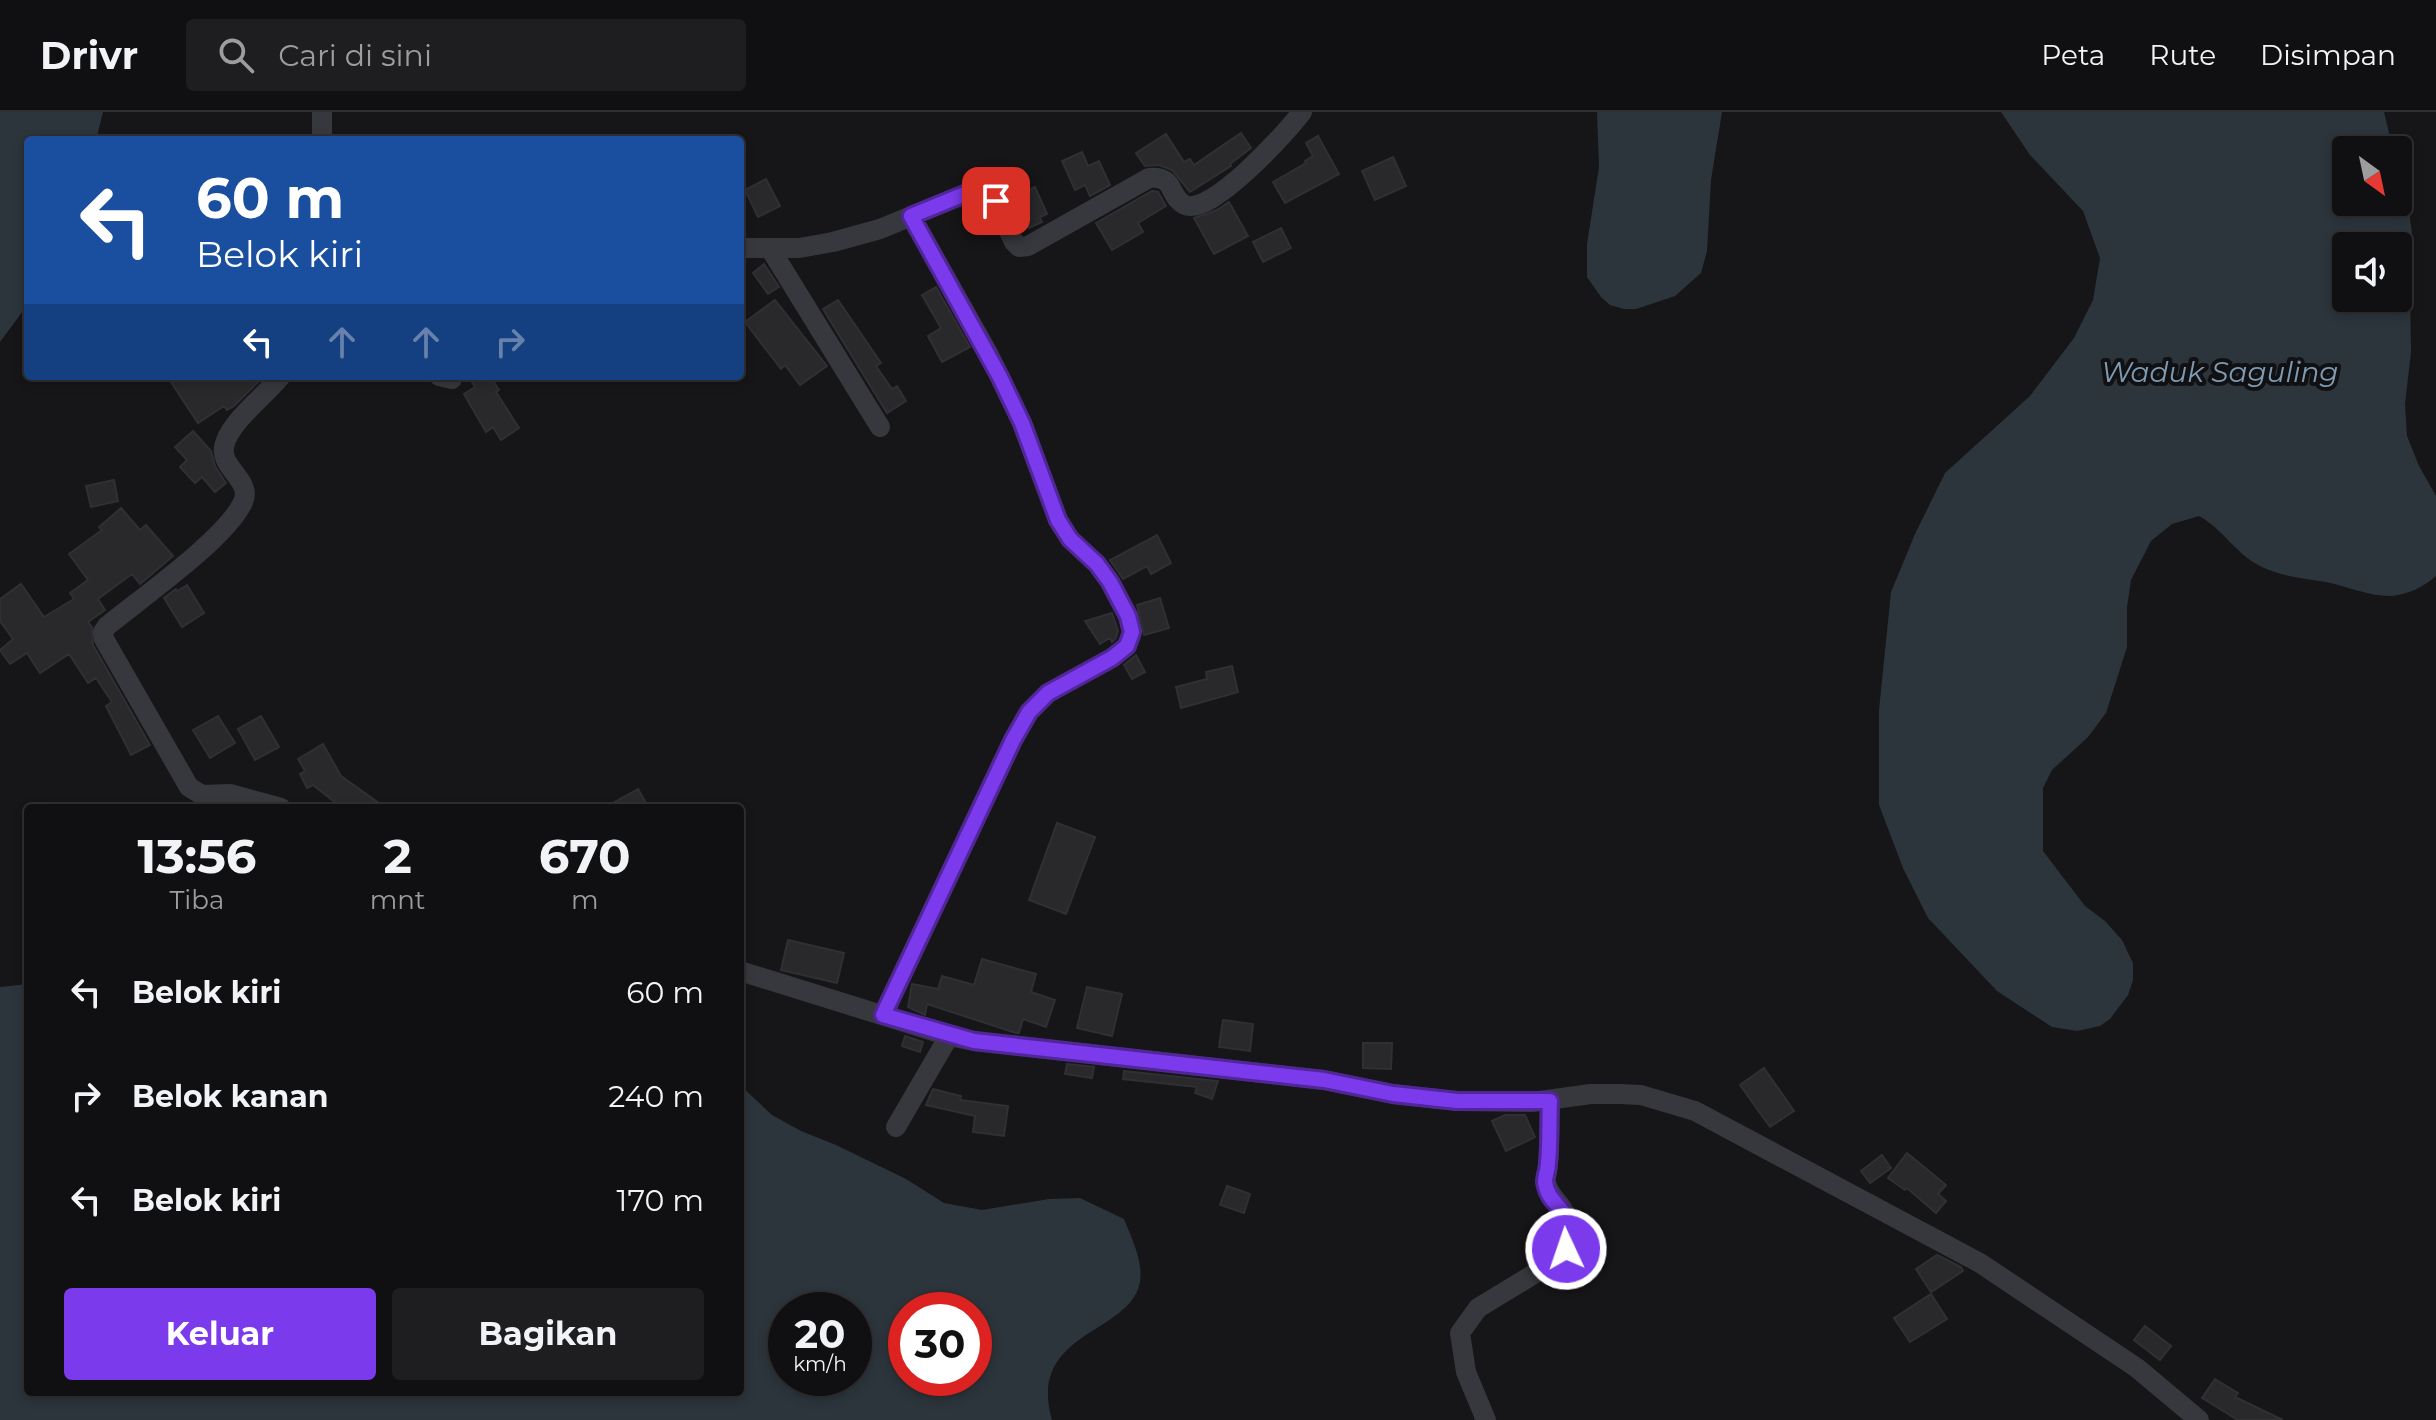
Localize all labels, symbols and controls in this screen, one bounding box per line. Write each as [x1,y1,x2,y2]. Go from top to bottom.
search box [186,19,746,91]
text: Drivr [40,32,138,79]
icon: search [214,33,258,77]
text: Cari di sini [278,37,432,74]
text: Peta [2041,38,2105,72]
text: Rute [2149,38,2216,72]
text: Disimpan [2260,38,2396,72]
north arrow [2332,136,2412,216]
map controls [2332,136,2412,312]
text: 60 m [196,164,344,232]
pin [962,167,1030,235]
icon: left [64,168,168,272]
icon: arrive [974,179,1018,223]
text: Belok kiri [196,232,363,276]
button: sound [2332,232,2412,312]
icon: left [236,320,280,364]
icon: ahead [320,320,364,364]
icon: ahead [404,320,448,364]
icon: right [488,320,532,364]
water label: Waduk Saguling [2101,355,2339,389]
text: 13:56 [137,827,256,885]
text: 2 [383,827,412,885]
text: 670 [539,827,631,885]
text: Tiba [169,884,224,916]
text: mnt [370,884,425,916]
text: m [571,884,598,916]
icon: left [64,970,108,1014]
text: Belok kiri [132,974,281,1011]
text: 60 m [626,974,704,1011]
icon: right [64,1074,108,1118]
text: Belok kanan [132,1078,329,1115]
text: 240 m [608,1078,704,1115]
icon: left [64,1178,108,1222]
text: Belok kiri [132,1182,281,1219]
text: 170 m [617,1182,704,1219]
position arrow [1524,1207,1608,1291]
button: Keluar [64,1288,376,1380]
button: Bagikan [392,1288,704,1380]
speed limit sign: 30 [888,1292,992,1396]
text: 20 [795,1309,845,1358]
text: km/h [793,1352,847,1376]

